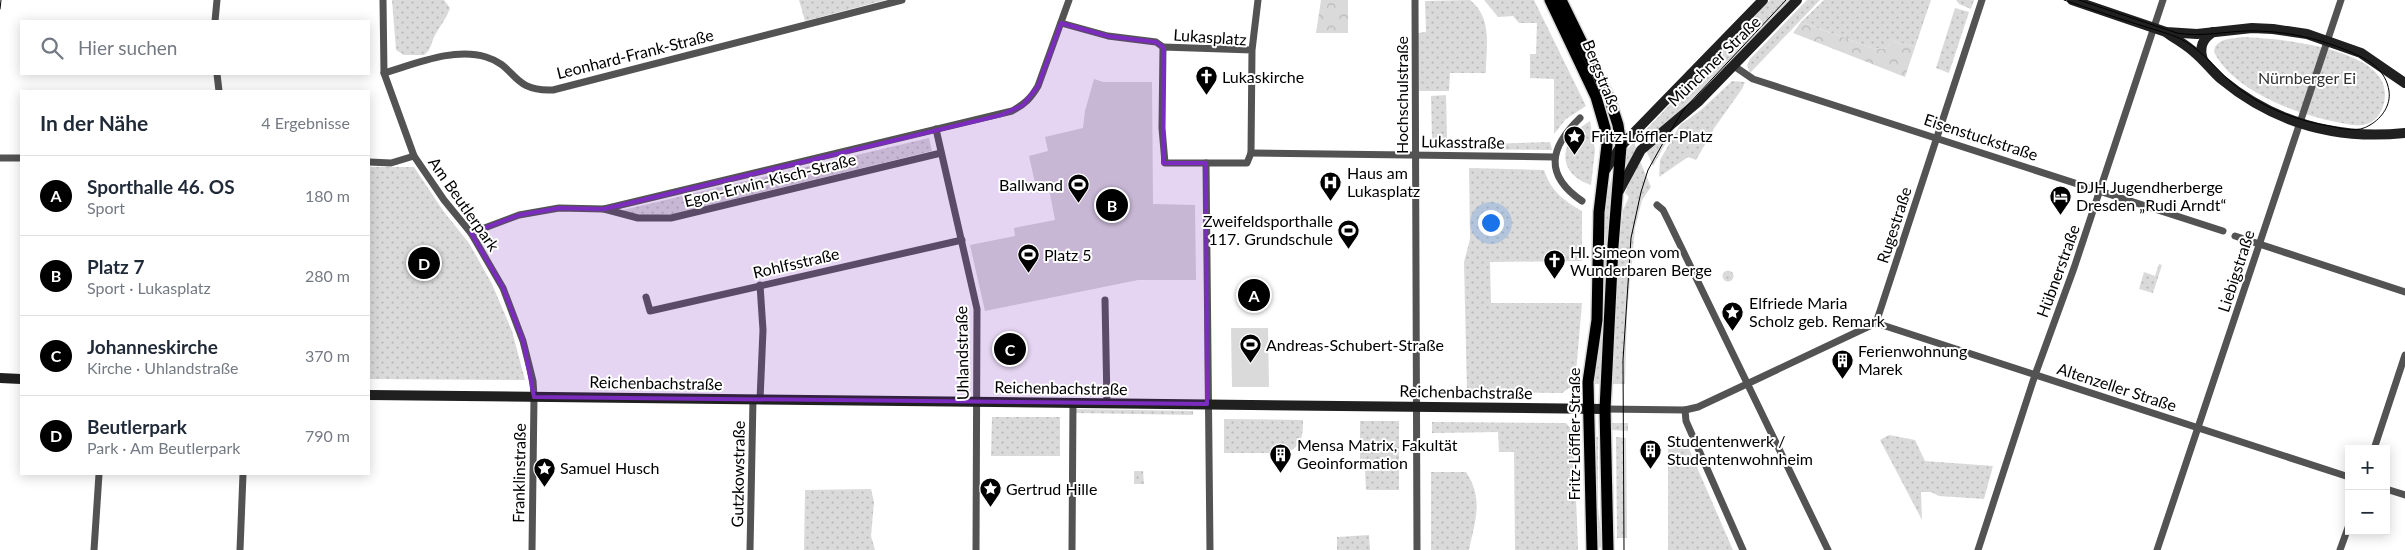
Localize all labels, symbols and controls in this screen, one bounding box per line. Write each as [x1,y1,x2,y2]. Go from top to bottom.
street label: Münchner Straße [1663,12,1764,110]
search box [20,20,370,75]
street label: Lukasplatz [1173,24,1247,49]
street label: Leonhard-Frank-Straße [554,25,716,82]
icon: search [38,34,66,62]
text: Hier suchen [78,36,177,59]
street label: Hochschulstraße [1392,36,1411,154]
street label: Bergstraße [1579,37,1626,115]
church icon: Lukaskirche [1194,65,1218,96]
place label: Lukaskirche [1222,67,1304,86]
park label: Nürnberger Ei [2258,68,2356,87]
street label: Eisenstuckstraße [1922,109,2041,164]
text: In der Nähe [40,110,148,135]
text: 4 Ergebnisse [261,113,350,132]
place icon: Fritz-Löffler-Platz [1563,124,1587,155]
place label: Fritz-Löffler-Platz [1591,126,1713,145]
street label: Lukasstraße [1421,131,1505,152]
street label: Egon-Erwin-Kisch-Straße [682,149,858,210]
street label: Am Beutlerpark [425,153,504,255]
place label: Haus am Lukasplatz [1347,163,1420,200]
hospital icon: Haus am Lukasplatz [1319,170,1343,201]
sports icon: Ballwand [1067,173,1091,204]
text: Sporthalle 46. OS [87,175,235,198]
place label: Ballwand [999,175,1063,194]
place label: DJH Jugendherberge Dresden „Rudi Arndt“ [2076,177,2226,214]
street label: Rugestraße [1872,184,1915,265]
hotel icon: DJH Jugendherberge Dresden „Rudi Arndt“ [2048,184,2072,215]
text: A [50,186,62,205]
text: 180 m [305,186,350,205]
pin: B [1096,186,1128,224]
text: Sport [87,198,125,217]
your location [1478,210,1504,236]
place label: Zweifeldsporthalle 117. Grundschule [1203,211,1333,248]
sports icon: Zweifeldsporthalle 117. Grundschule [1337,218,1361,249]
street label: Hübnerstraße [2032,222,2083,320]
street label: Liebigstraße [2213,227,2258,315]
place label: Hl. Simeon vom Wunderbaren Berge [1570,242,1712,279]
street label: Rohlfsstraße [751,243,841,282]
sports icon: Platz 5 [1016,243,1040,274]
pin: D [408,244,440,282]
place label: Platz 5 [1044,245,1092,264]
church icon: Hl. Simeon vom Wunderbaren Berge [1542,249,1566,280]
text: Platz 7 [87,255,144,278]
text: B [51,266,61,285]
text: 280 m [305,266,350,285]
pin: A [1238,276,1270,314]
text: Sport · Lukasplatz [87,278,211,297]
place label: Elfriede Maria Scholz geb. Remark [1749,293,1886,330]
place icon: Elfriede Maria Scholz geb. Remark [1721,300,1745,331]
street label: Uhlandstraße [951,306,972,400]
pin: C [994,330,1026,368]
sports icon: Andreas-Schubert-Straße [1238,333,1262,364]
text: Johanneskirche [87,335,218,358]
place label: Andreas-Schubert-Straße [1266,335,1444,354]
place label: Ferienwohnung Marek [1858,341,1967,378]
text: C [51,346,61,365]
text: 370 m [305,346,350,365]
building icon: Ferienwohnung Marek [1830,348,1854,379]
text: Kirche · Uhlandstraße [87,358,239,377]
street label: Altenzeller Straße [2055,358,2179,415]
street label: Fritz-Löffler-Straße [1564,367,1583,501]
street label: Reichenbachstraße [589,372,723,393]
street label: Reichenbachstraße [994,377,1128,398]
street label: Reichenbachstraße [1399,381,1533,402]
text: Beutlerpark [87,415,187,438]
street label: Gutzkowstraße [727,421,748,527]
street label: Franklinstraße [508,423,529,523]
text: D [50,426,62,445]
text: 790 m [305,426,350,445]
place label: Studentenwerk / Studentenwohnheim [1667,431,1813,468]
place label: Mensa Matrix, Fakultät Geoinformation [1297,435,1458,472]
text: Park · Am Beutlerpark [87,438,240,457]
building icon: Studentenwerk / Studentenwohnheim [1639,438,1663,469]
building icon: Mensa Matrix, Fakultät Geoinformation [1269,442,1293,473]
map controls [2345,445,2390,535]
button: + [2345,445,2390,490]
place icon: Samuel Husch [532,456,556,487]
place label: Samuel Husch [560,458,659,477]
place icon: Gertrud Hille [978,477,1002,508]
place label: Gertrud Hille [1006,479,1097,498]
button: − [2345,490,2390,535]

